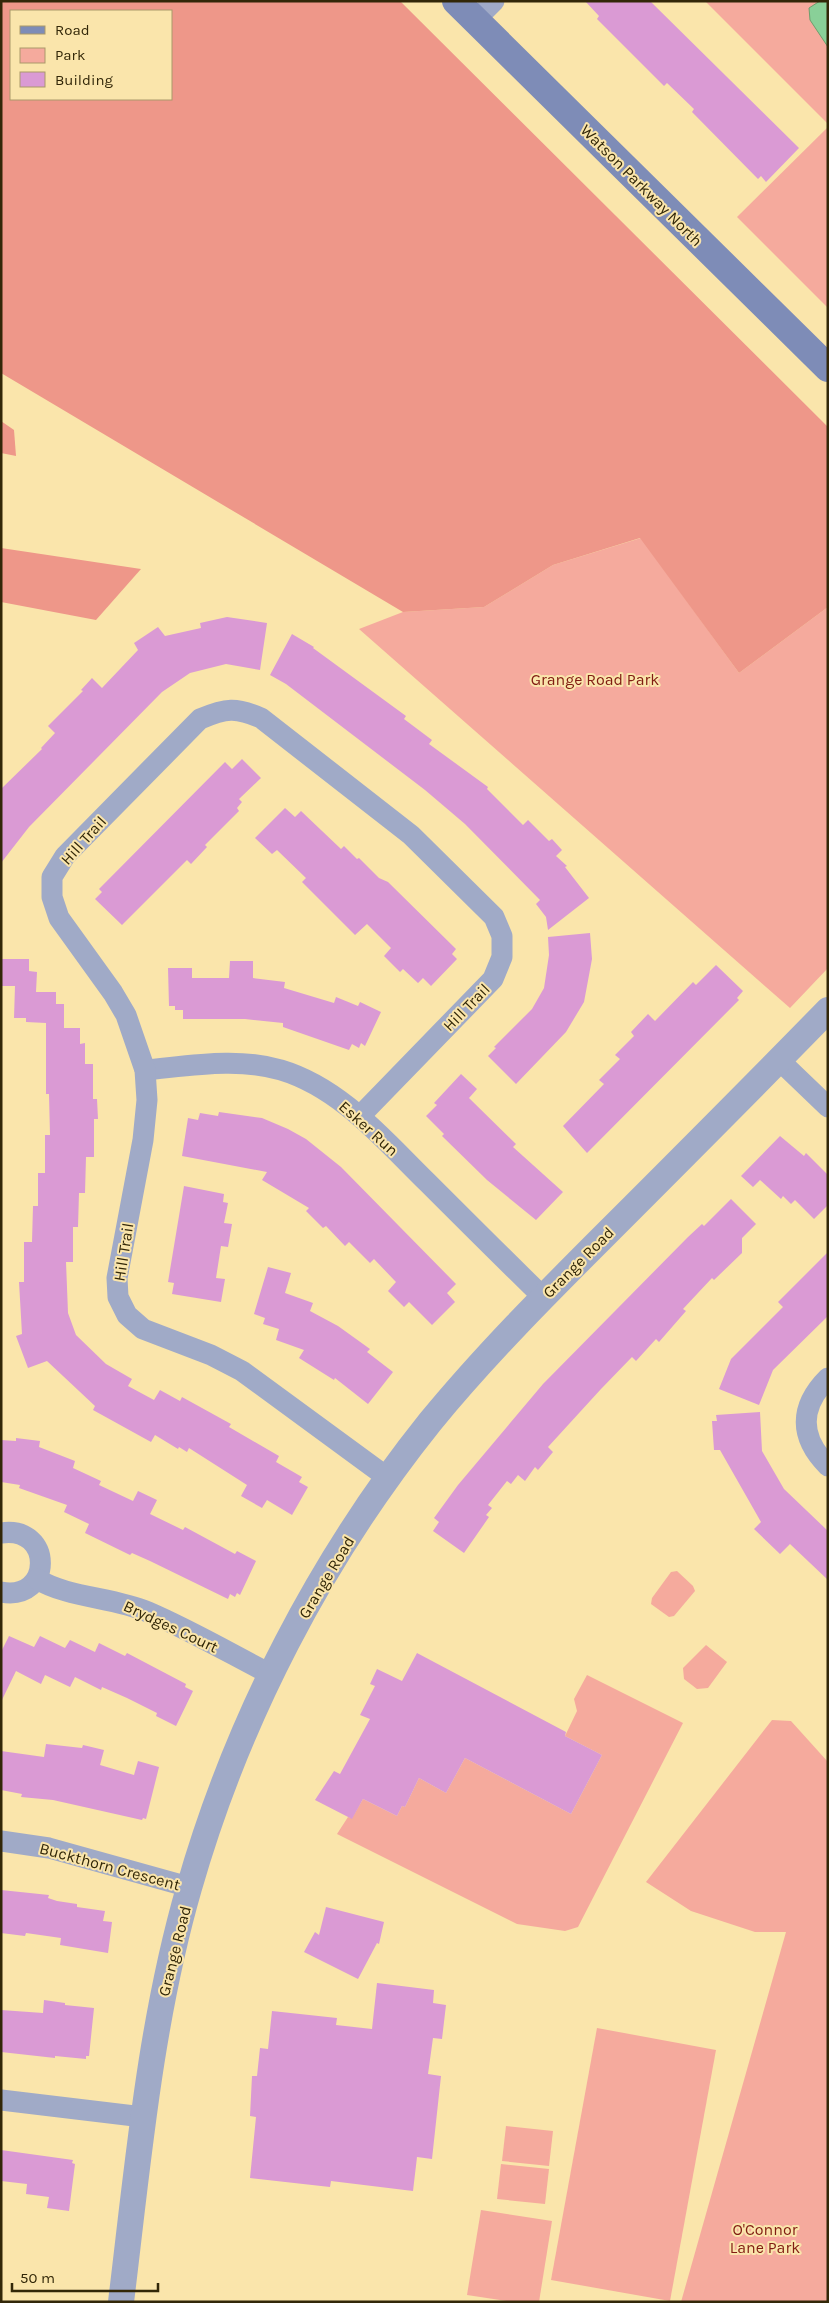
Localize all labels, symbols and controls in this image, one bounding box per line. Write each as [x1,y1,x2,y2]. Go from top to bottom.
legend [10,10,172,100]
text: Road [55,21,90,39]
text: Park [55,46,85,64]
text: Building [55,71,113,89]
street label: Watson Parkway North [577,120,707,250]
park label: Grange Road Park [531,670,659,689]
street label: Hill Trail [57,812,110,869]
street label: Hill Trail [439,980,494,1035]
street label: Esker Run [335,1097,402,1160]
street label: Hill Trail [110,1222,137,1283]
street label: Grange Road [539,1223,618,1302]
street label: Grange Road [294,1533,358,1622]
street label: Brydges Court [120,1596,221,1657]
street label: Buckthorn Crescent [37,1839,182,1894]
street label: Grange Road [154,1904,195,1998]
park label: O'Connor Lane Park [730,2220,800,2257]
scale bar [12,2260,159,2292]
text: 50 m [20,2269,55,2287]

